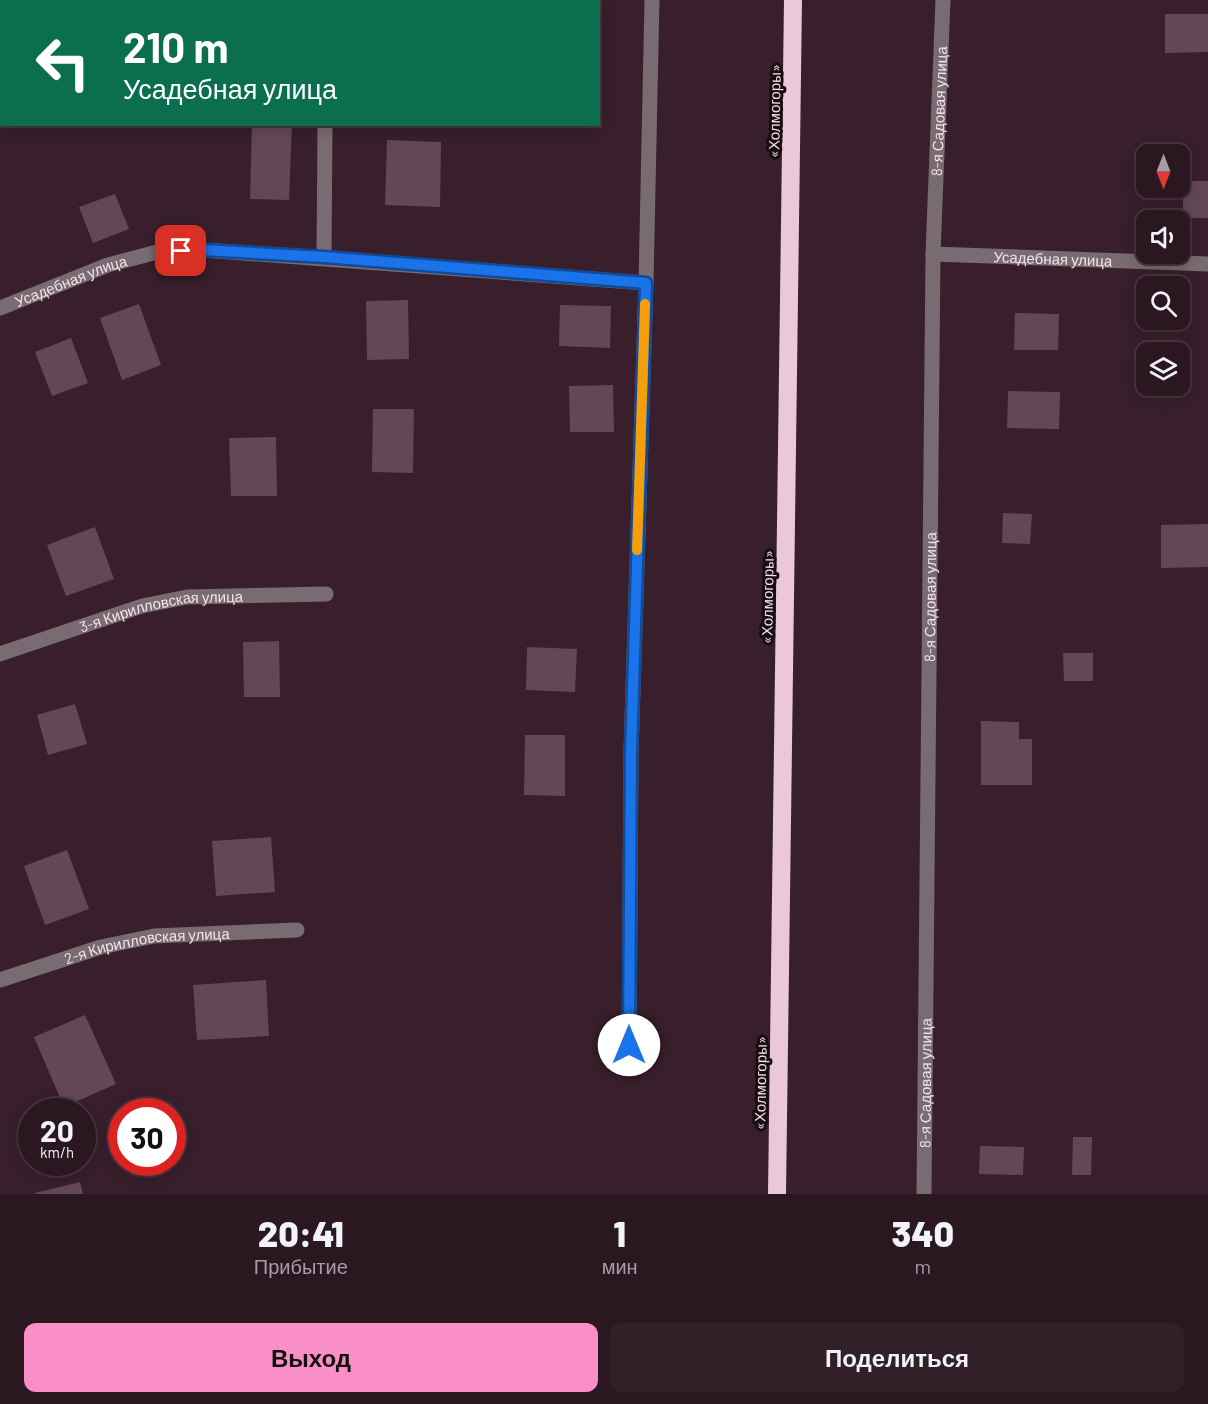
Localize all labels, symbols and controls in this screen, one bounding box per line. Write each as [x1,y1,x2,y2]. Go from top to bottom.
text: 210 m [123,21,229,71]
icon: left [24,24,102,102]
street label: 8-я Садовая улица [927,45,950,176]
street label: «Холмогоры» [764,64,784,158]
text: Усадебная улица [123,72,337,104]
north arrow [1136,144,1190,198]
map controls [1136,144,1190,396]
button: sound [1136,210,1190,264]
pin [155,225,206,276]
icon: arrive [164,234,197,267]
street label: Усадебная улица [993,247,1113,270]
street label: Усадебная улица [12,251,130,310]
button: search [1136,276,1190,330]
button: layers [1136,342,1190,396]
street label: 8-я Садовая улица [920,531,939,662]
street label: «Холмогоры» [757,550,777,644]
street label: 3-я Кирилловская улица [77,587,244,636]
street label: 2-я Кирилловская улица [62,924,231,967]
position arrow [597,1013,661,1077]
street label: 8-я Садовая улица [915,1017,935,1148]
street label: «Холмогоры» [750,1036,770,1130]
speed limit sign: 30 [108,1098,186,1176]
text: 20 [40,1112,74,1148]
text: km/h [40,1143,74,1161]
text: 20:41 [258,1211,344,1254]
text: 1 [613,1211,626,1254]
text: 340 [891,1211,954,1254]
text: Прибытие [254,1254,348,1278]
text: мин [602,1254,638,1278]
text: m [915,1254,931,1278]
button: Выход [24,1323,598,1392]
button: Поделиться [610,1323,1184,1392]

